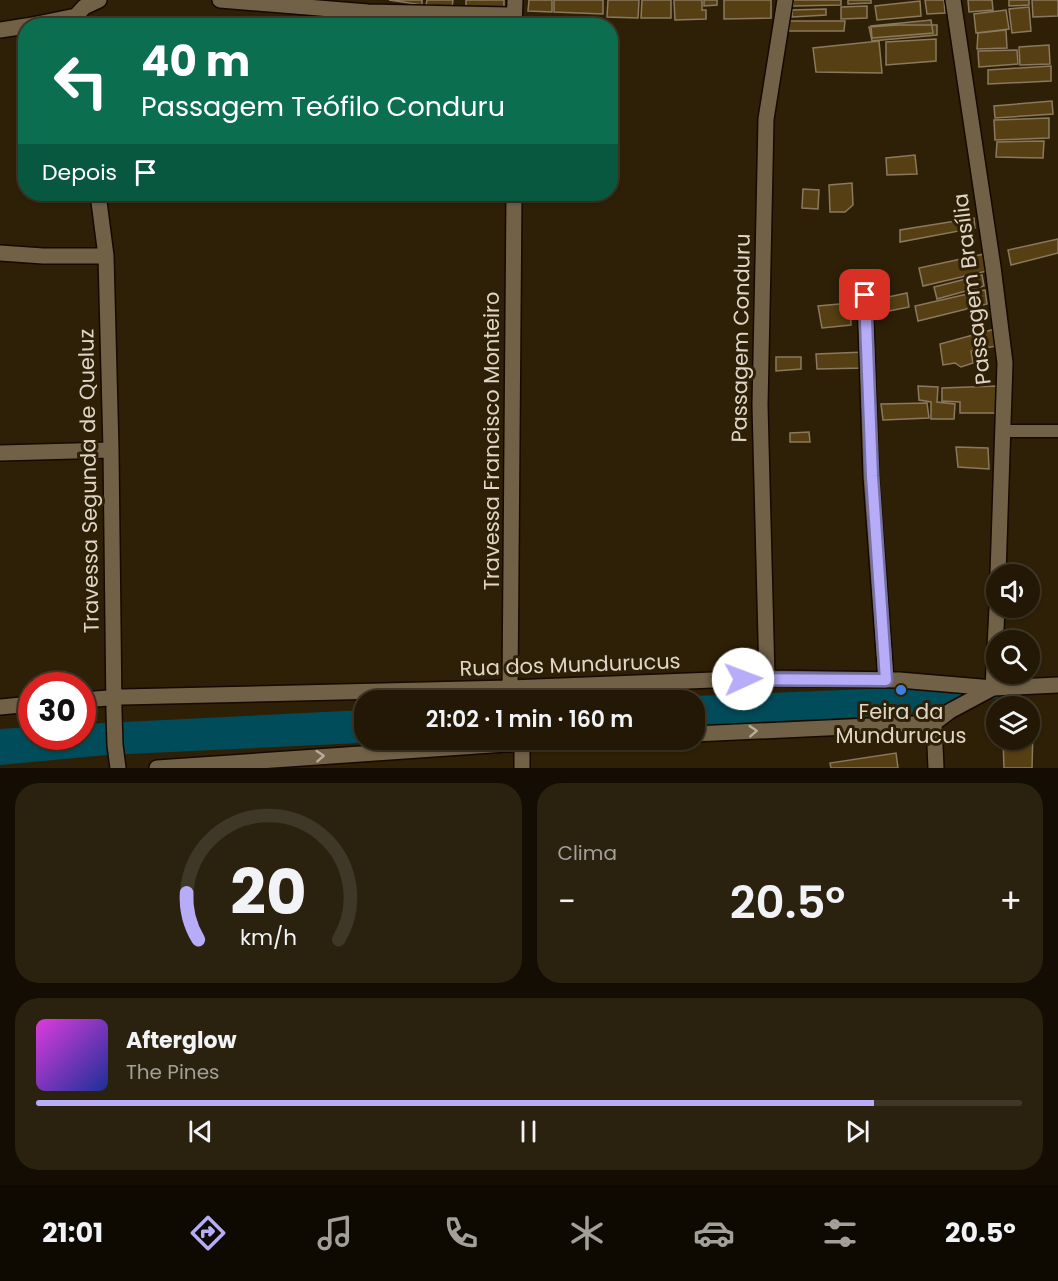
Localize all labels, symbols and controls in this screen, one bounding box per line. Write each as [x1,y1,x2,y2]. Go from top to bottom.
text: 40 m [141,32,250,91]
icon: left [42,42,120,120]
text: Passagem Teófilo Conduru [141,88,505,125]
icon: arrive [129,156,162,189]
text: Depois [42,157,117,188]
street label: Passagem Brasília [945,192,998,386]
street label: Passagem Conduru [724,233,757,443]
pin [839,269,890,320]
icon: arrive [848,278,881,311]
street label: Travessa Francisco Monteiro [477,292,506,590]
street label: Travessa Segunda de Queluz [71,329,106,633]
map controls [986,564,1040,750]
button: sound [986,564,1040,618]
button: search [986,630,1040,684]
street label: Rua dos Mundurucus [459,646,681,683]
position arrow [711,647,775,711]
speed limit sign: 30 [18,672,96,750]
marker: Feira da Mundurucus [894,683,908,697]
button: layers [986,696,1040,750]
place label: Feira da Mundurucus [835,697,967,750]
text: 21:02 · 1 min · 160 m [426,704,633,735]
one-way arrow [748,725,757,737]
one-way arrow [315,750,324,763]
text: Clima [558,839,617,867]
text: 20 [230,848,306,936]
text: 20.5° [730,871,845,934]
text: − [558,878,576,925]
text: + [999,878,1022,925]
text: km/h [240,922,297,953]
text: Afterglow [126,1025,237,1056]
text: The Pines [126,1058,220,1086]
icon: previous [184,1115,217,1148]
icon: pause [512,1115,545,1148]
icon: next [841,1115,874,1148]
icon: directions [187,1212,229,1254]
icon: music [314,1212,356,1254]
icon: phone [440,1212,482,1254]
icon: climate [566,1212,608,1254]
icon: car [693,1212,735,1254]
icon: filters [819,1212,861,1254]
text: 21:01 [42,1214,103,1251]
text: 20.5° [945,1214,1016,1251]

